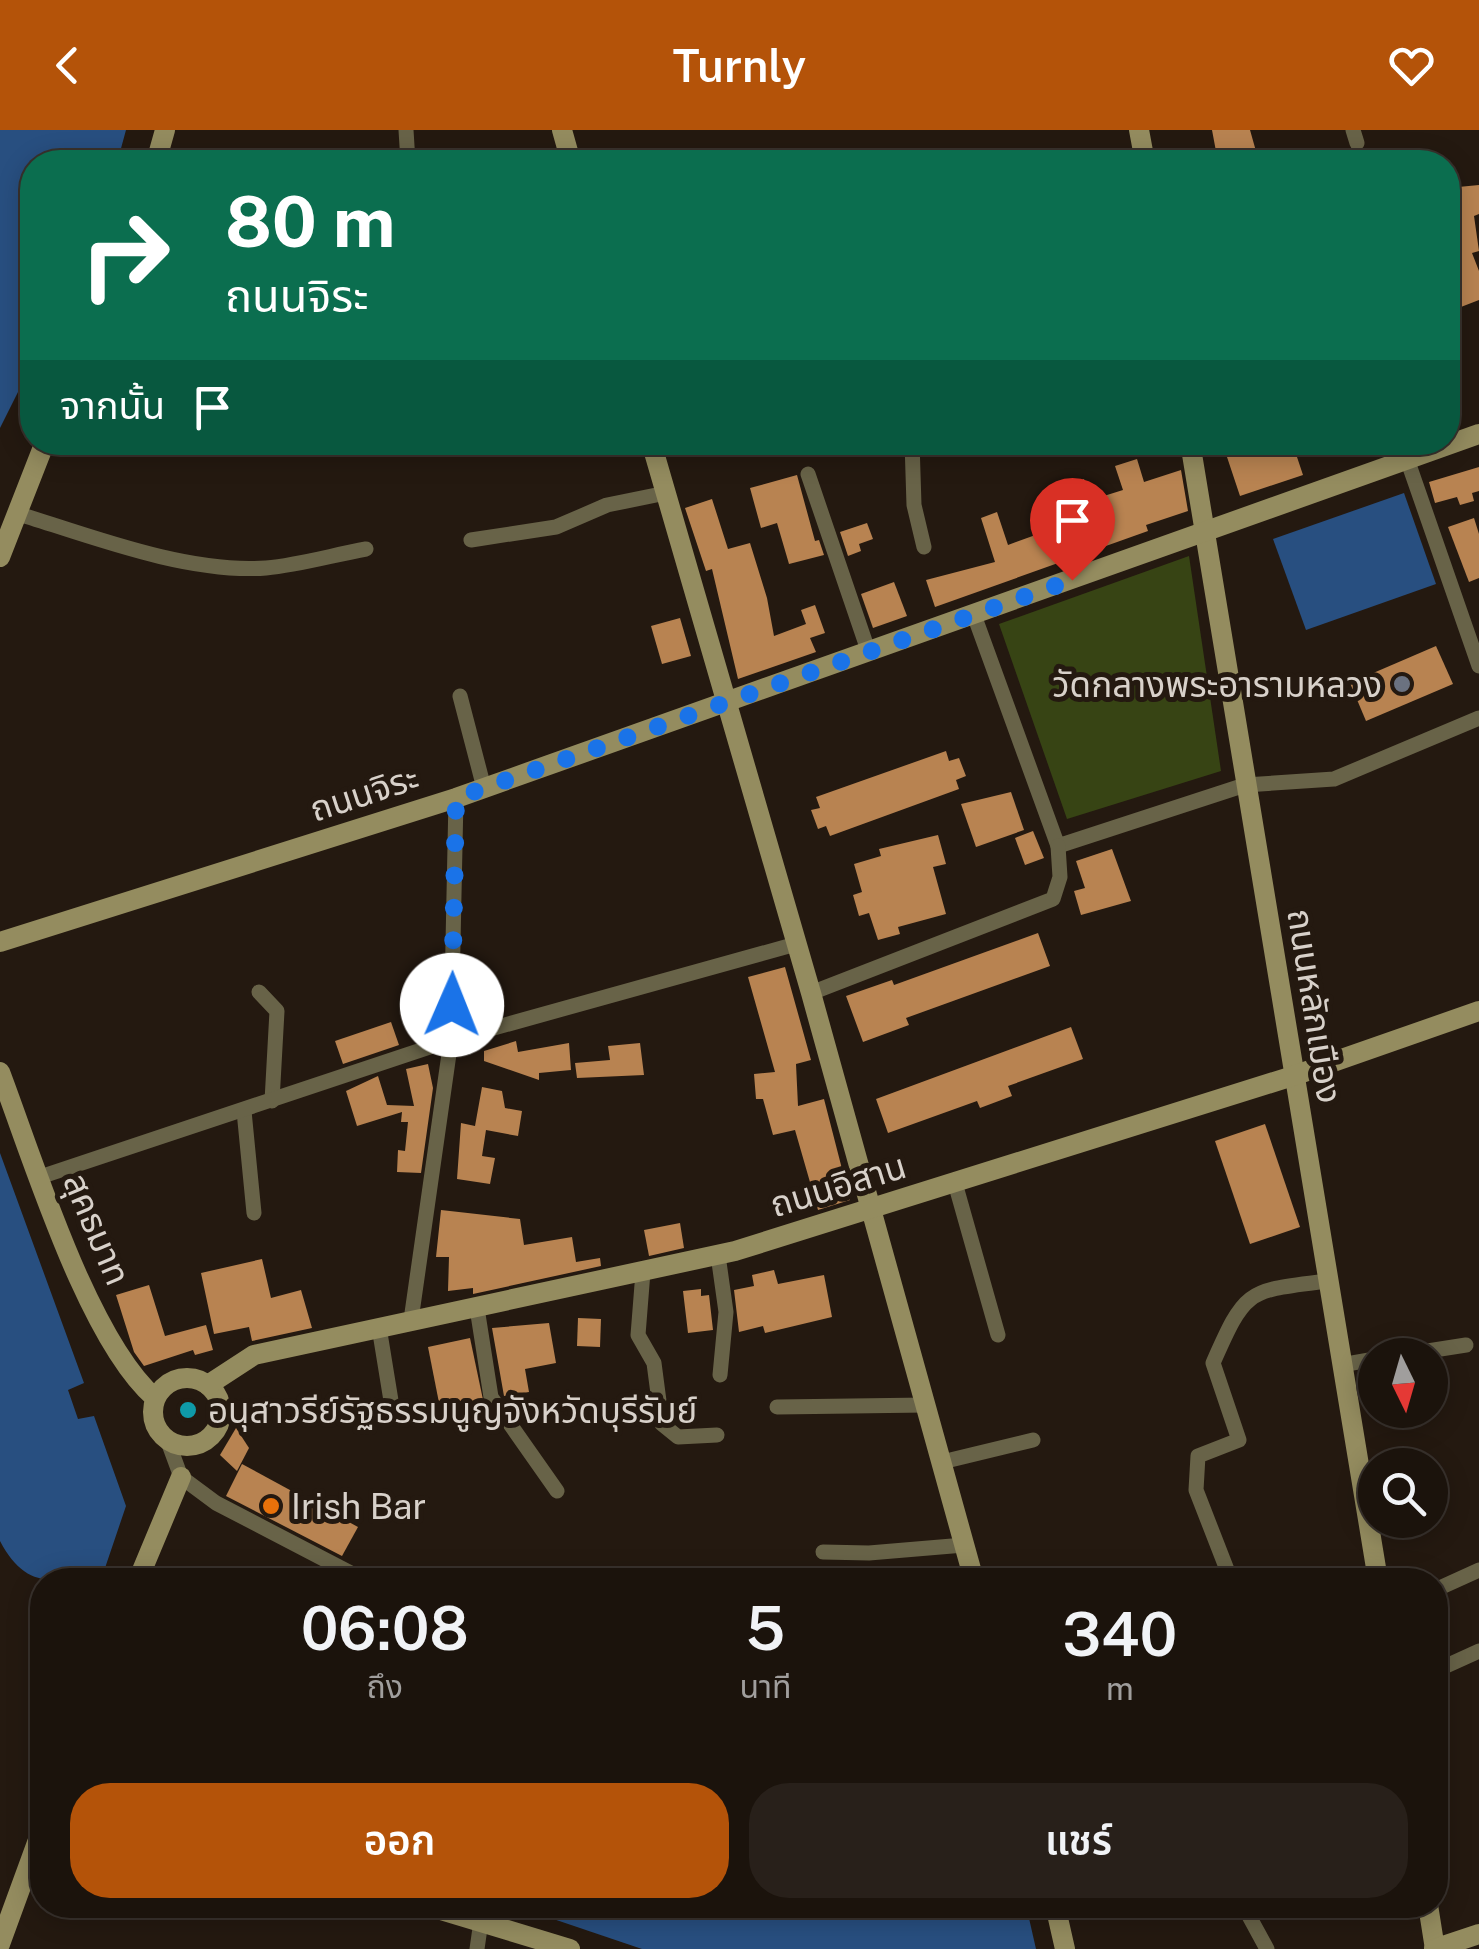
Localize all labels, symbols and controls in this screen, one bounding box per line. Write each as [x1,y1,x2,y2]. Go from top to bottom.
icon: back [40,38,95,93]
icon: heart [1384,38,1439,93]
text: Turnly [673,39,806,92]
text: 80 m [225,180,395,263]
icon: right [60,190,190,320]
text: ถนนจิระ [225,269,368,322]
icon: arrive [185,380,240,435]
text: จากนั้น [60,383,165,428]
pin [1030,478,1115,581]
icon: arrive [1045,493,1100,548]
place label: วัดกลางพระอารามหลวง [1052,664,1382,705]
marker: วัดกลางพระอารามหลวง [1391,673,1413,695]
street label: ถนนจิระ [305,756,423,830]
street label: ถนนหลักเมือง [1279,906,1351,1106]
position arrow [400,953,504,1057]
street label: ถนนอิสาน [765,1145,911,1225]
street label: สุคธมาท [54,1167,139,1292]
north arrow [1358,1338,1448,1428]
map controls [1358,1338,1448,1538]
place label: อนุสาวรีย์รัฐธรรมนูญจังหวัดบุรีรัมย์ [208,1390,698,1432]
marker: อนุสาวรีย์รัฐธรรมนูญจังหวัดบุรีรัมย์ [177,1399,199,1421]
button: search [1358,1448,1448,1538]
place label: Irish Bar [291,1486,426,1527]
marker: Irish Bar [260,1495,282,1517]
text: 06:08 [301,1593,469,1664]
text: 5 [746,1593,785,1664]
text: 340 [1062,1599,1177,1670]
text: ถึง [366,1668,403,1705]
text: นาที [739,1668,792,1705]
text: m [1106,1670,1134,1707]
button: ออก [70,1783,729,1898]
button: แชร์ [749,1783,1408,1898]

